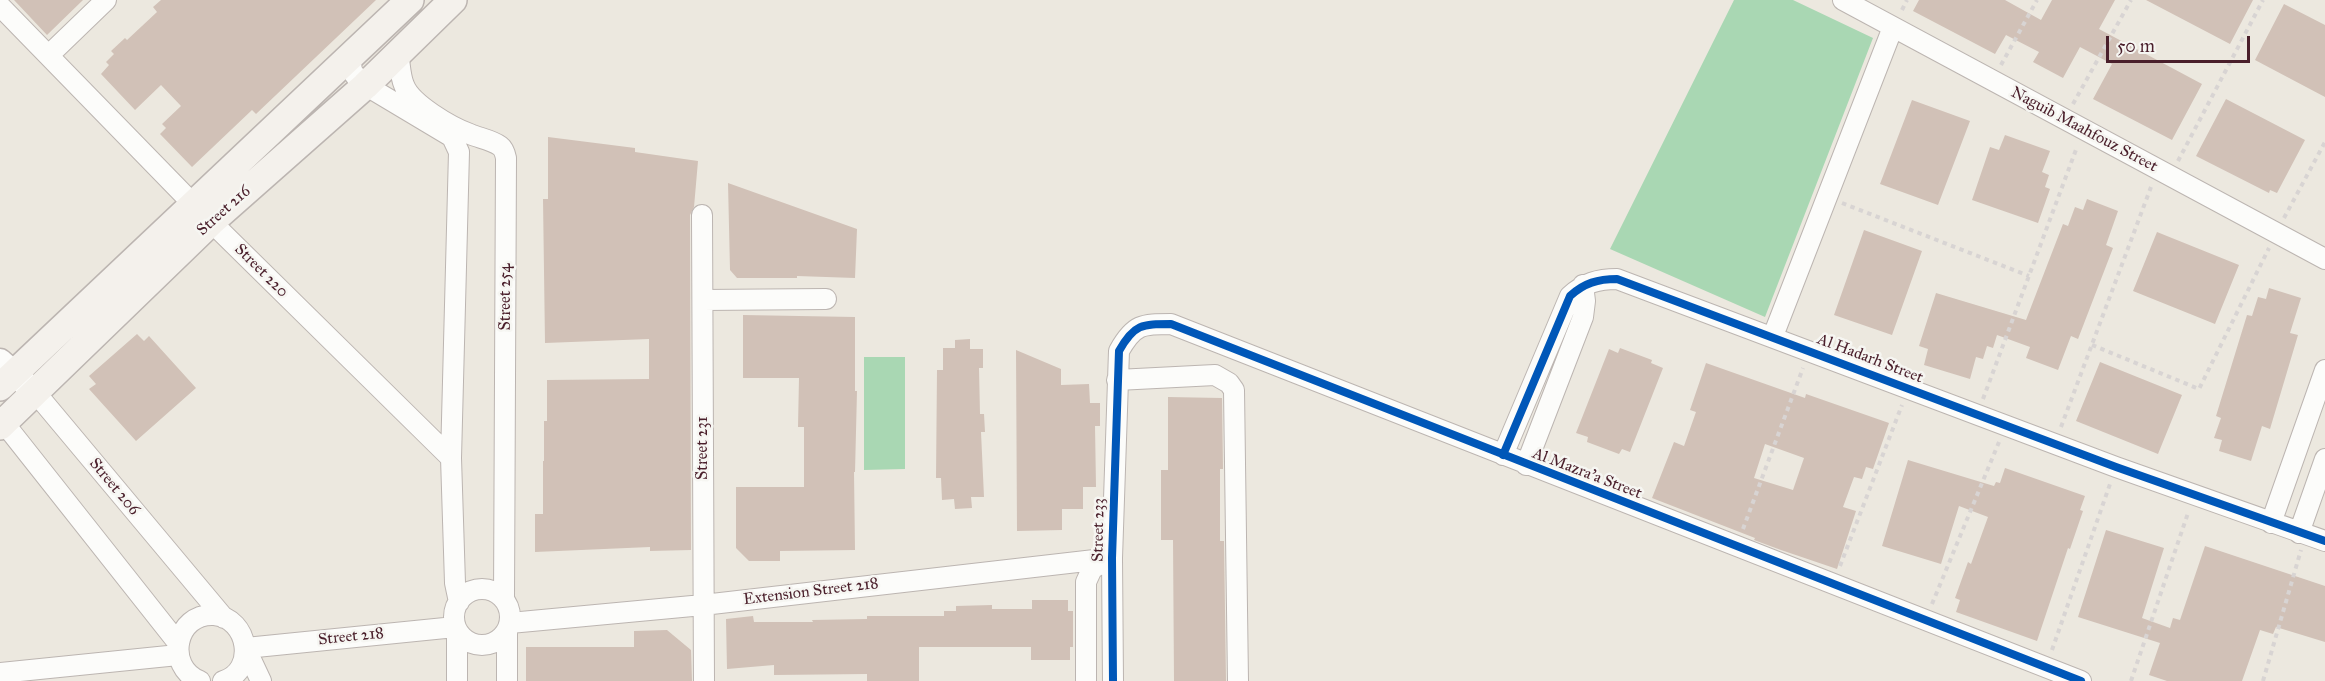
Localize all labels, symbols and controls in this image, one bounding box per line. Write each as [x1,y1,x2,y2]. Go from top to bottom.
scale bar [2109,24,2253,62]
text: 50 m [2117,35,2155,57]
street label: Naguib Maahfouz Street [2007,83,2161,177]
street label: Street 216 [193,182,255,240]
street label: Street 220 [230,240,292,302]
street label: Street 254 [496,264,516,330]
street label: Al Hadarh Street [1814,330,1926,388]
street label: Street 231 [693,416,713,480]
street label: Al Mazra'a Street [1530,444,1644,504]
street label: Street 206 [85,455,143,519]
street label: Street 233 [1089,498,1109,562]
street label: Extension Street 218 [742,574,880,610]
street label: Street 218 [317,624,385,650]

